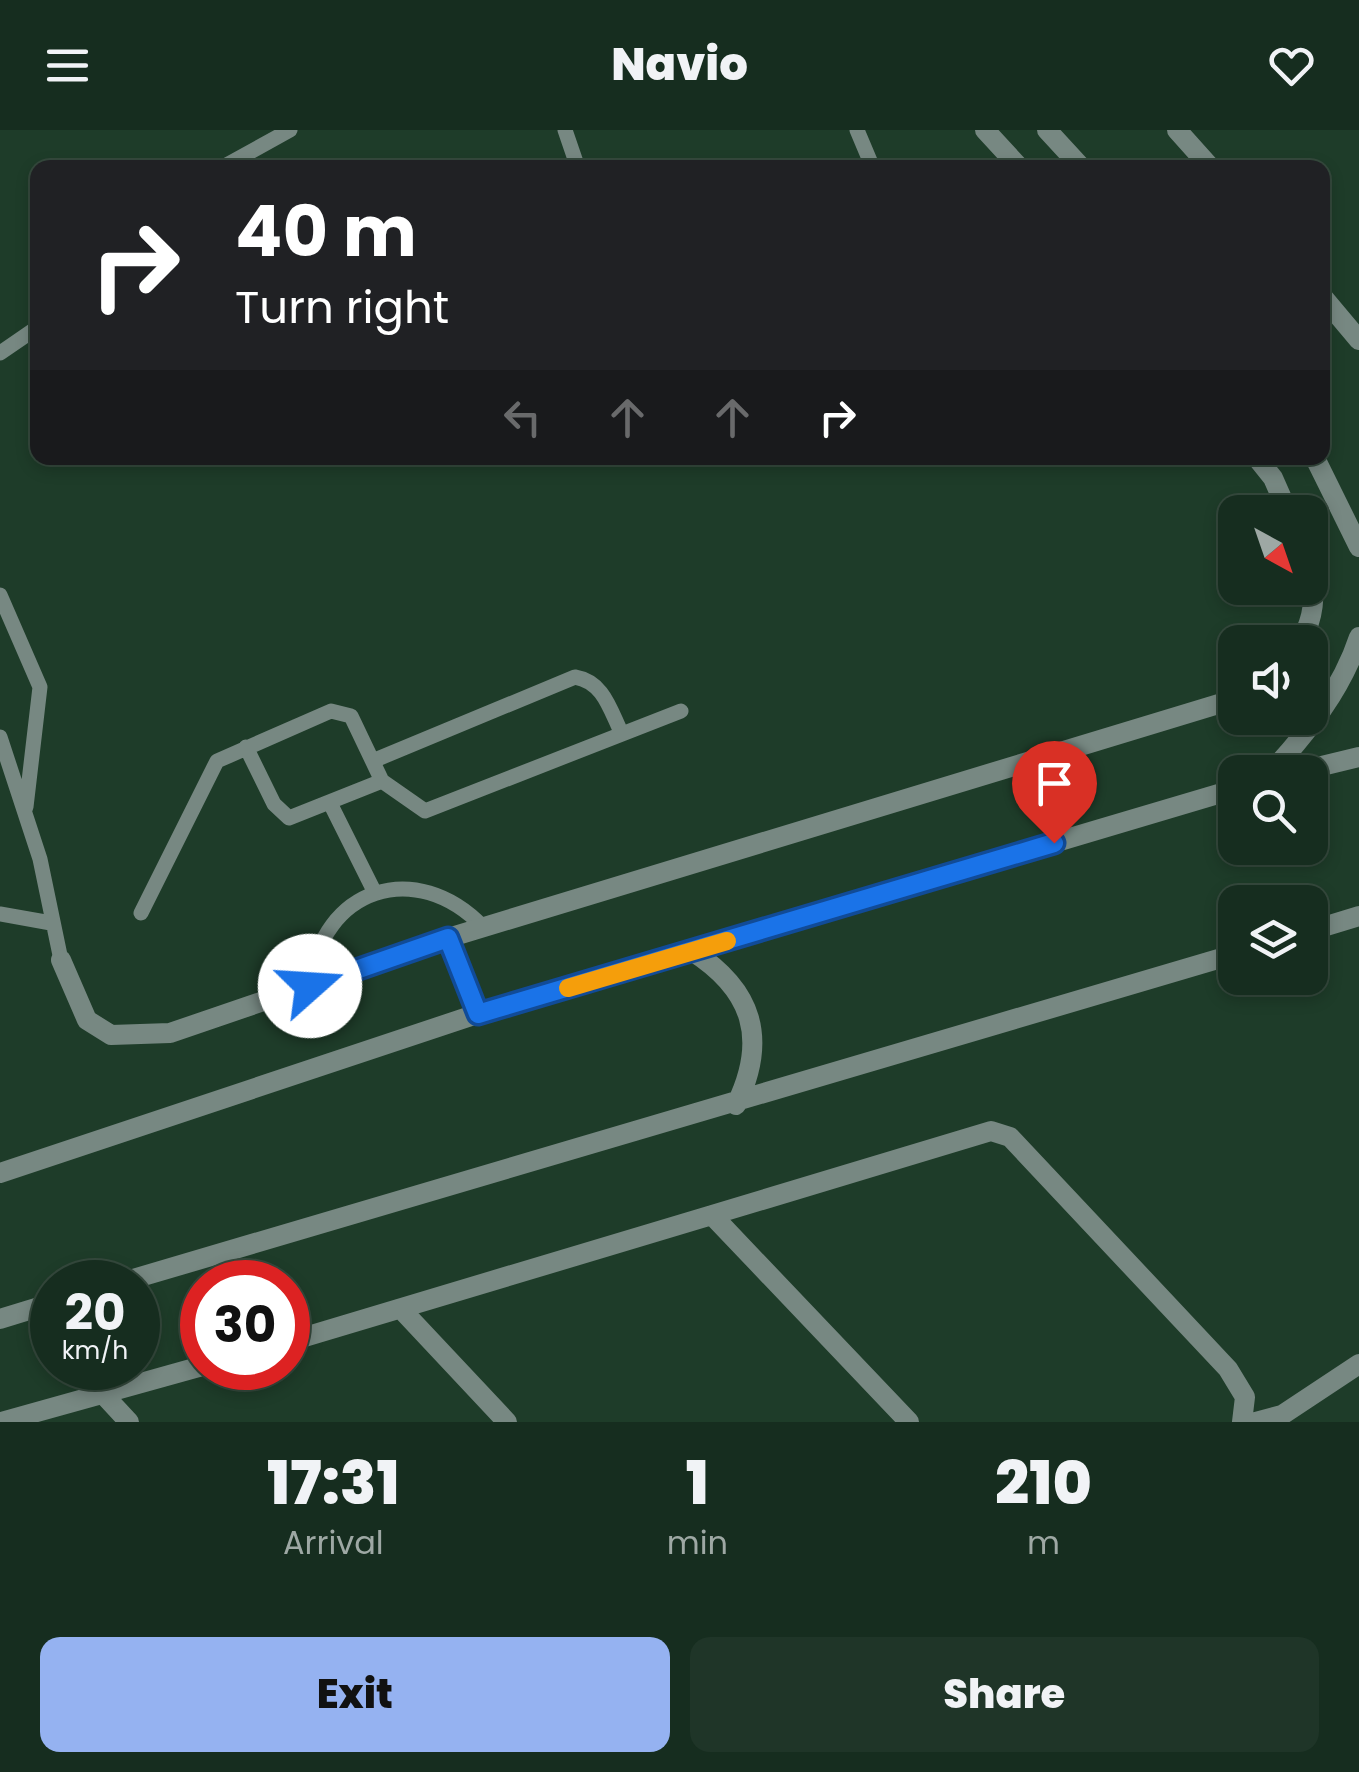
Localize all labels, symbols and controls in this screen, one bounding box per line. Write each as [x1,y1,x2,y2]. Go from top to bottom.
text: Navio [611,33,748,96]
icon: menu [40,38,95,93]
icon: heart [1264,38,1319,93]
text: 40 m [235,182,417,281]
icon: right [70,200,200,330]
text: Turn right [235,276,449,339]
icon: left [495,390,550,445]
icon: ahead [600,390,655,445]
icon: ahead [705,390,760,445]
icon: right [810,390,865,445]
north arrow [1218,495,1328,605]
map controls [1218,495,1328,995]
button: sound [1218,625,1328,735]
pin [1012,741,1097,844]
button: search [1218,755,1328,865]
icon: arrive [1027,756,1082,811]
button: layers [1218,885,1328,995]
position arrow [258,934,362,1038]
speed limit sign: 30 [180,1260,310,1390]
text: 20 [64,1277,126,1348]
text: km/h [62,1333,128,1368]
text: 17:31 [267,1441,400,1525]
text: 1 [686,1441,709,1525]
text: 210 [995,1441,1092,1525]
text: Arrival [283,1520,384,1565]
text: min [667,1520,728,1565]
text: m [1027,1520,1060,1565]
button: Exit [40,1637,670,1752]
button: Share [690,1637,1319,1752]

